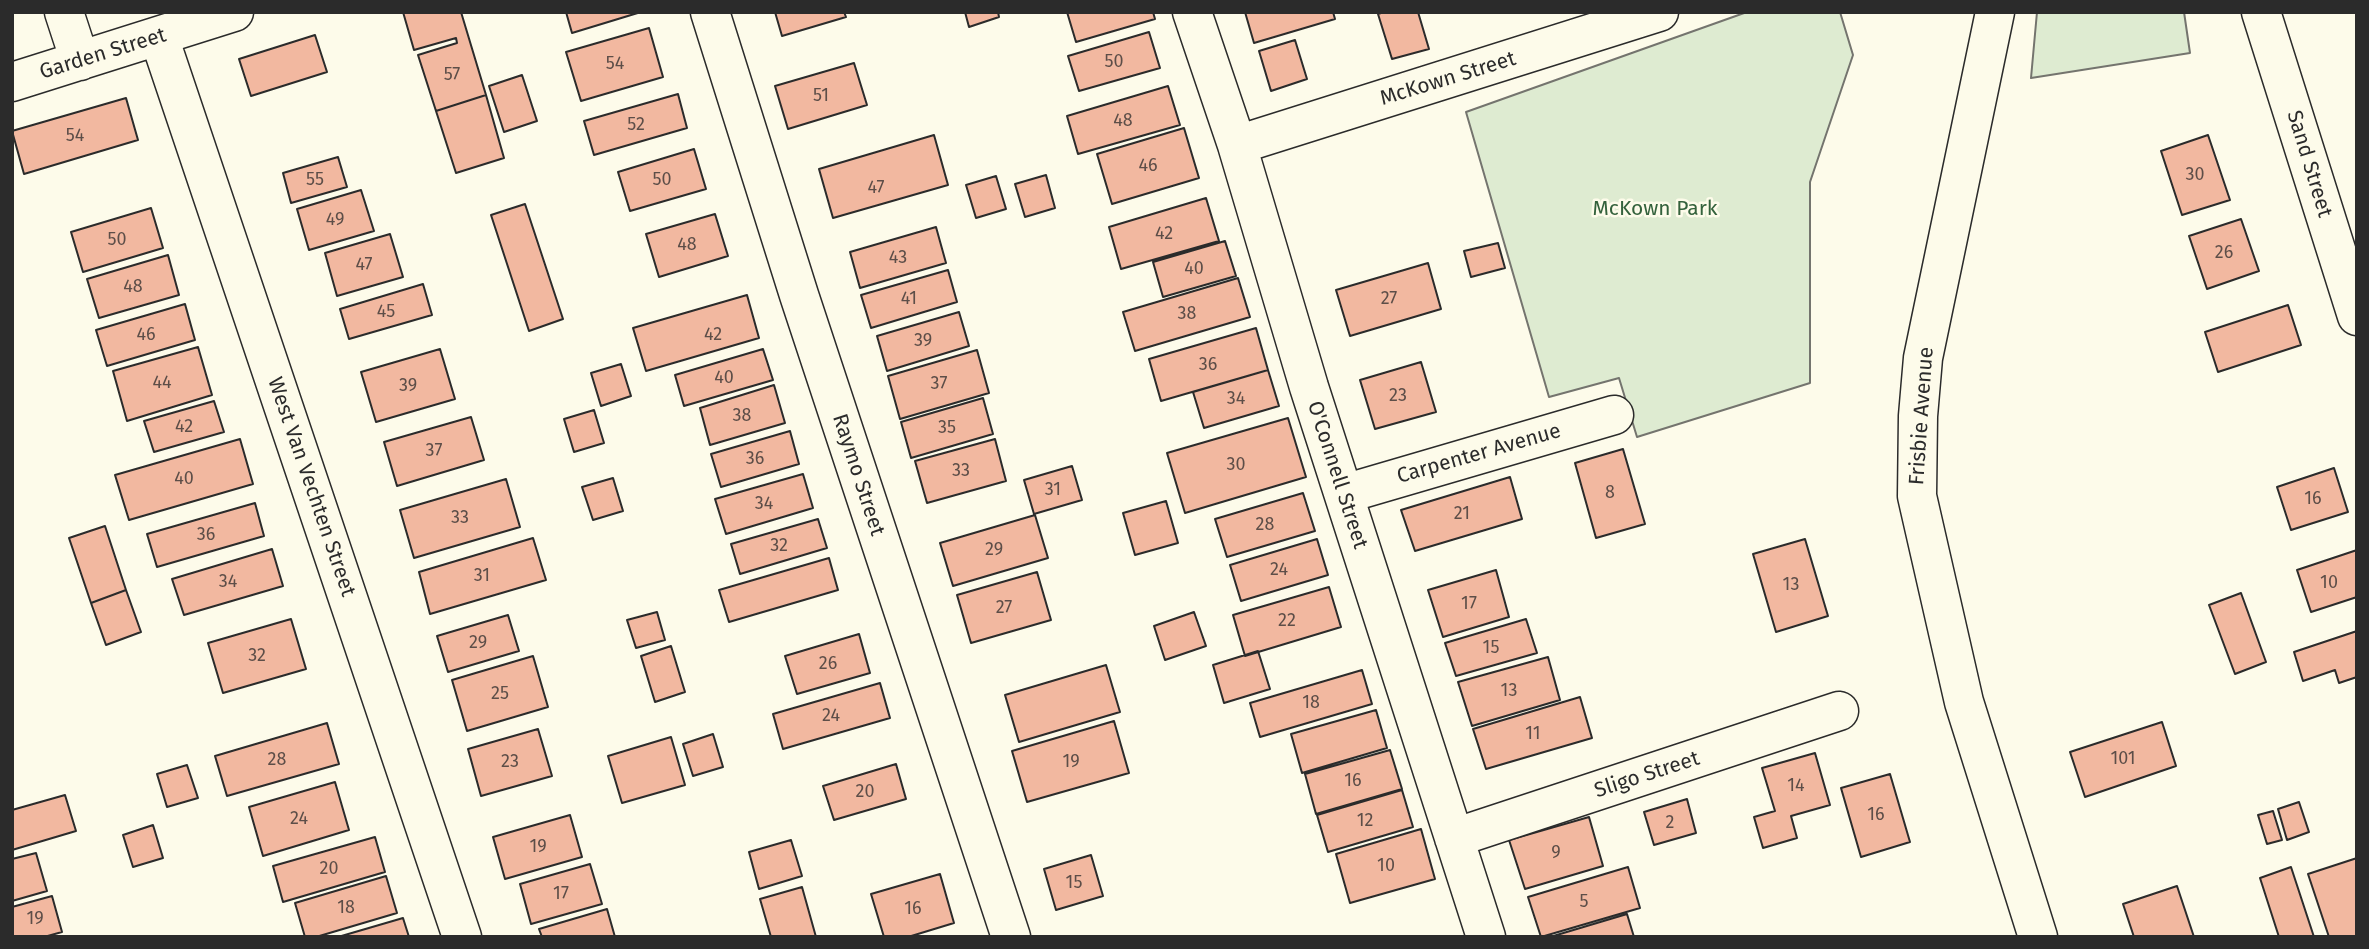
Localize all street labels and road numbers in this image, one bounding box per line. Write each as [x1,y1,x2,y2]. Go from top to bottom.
street label: Garden Street [37,23,169,85]
street label: McKown Street [1377,46,1519,112]
street label: Sand Street [2281,108,2337,220]
street label: Frisbie Avenue [1905,346,1939,486]
street label: West Van Vechten Street [262,374,360,600]
street label: O'Connell Street [1301,398,1373,552]
street label: Raymo Street [826,411,890,539]
street label: Carpenter Avenue [1394,419,1564,489]
street label: Sligo Street [1591,746,1703,804]

